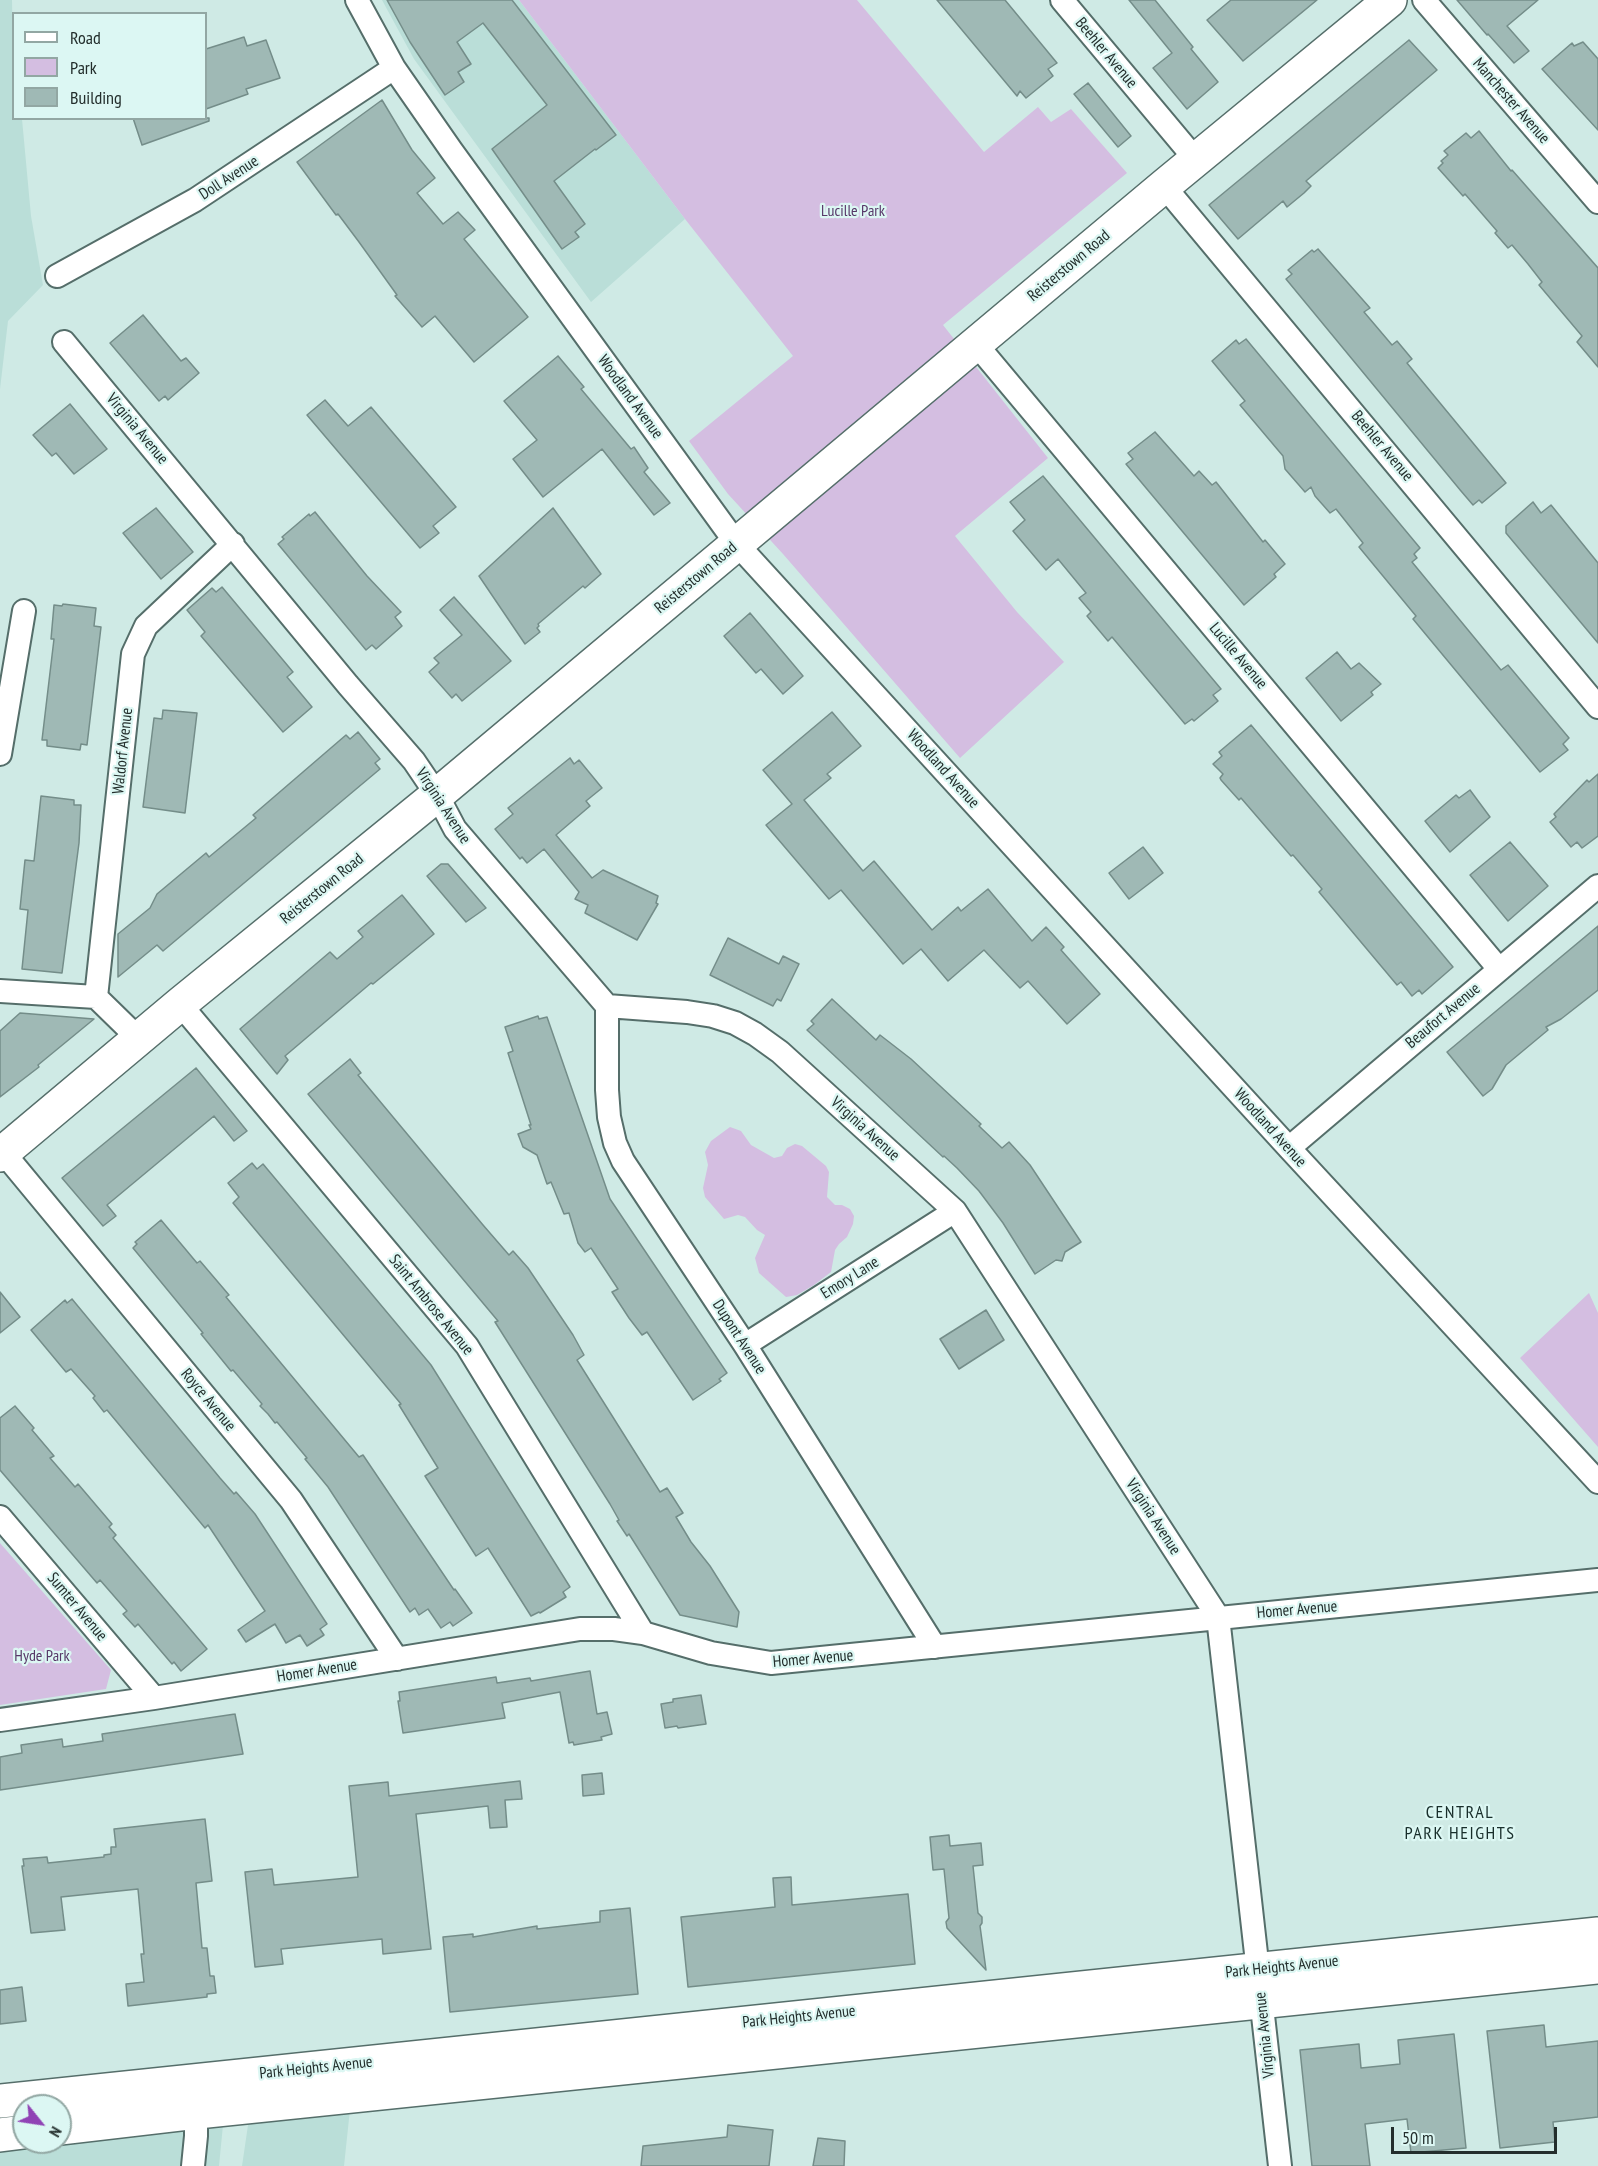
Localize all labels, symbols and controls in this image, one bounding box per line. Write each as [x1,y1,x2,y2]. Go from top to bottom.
legend [12,12,207,120]
street label: Beehler Avenue [1071,14,1141,92]
text: Road [70,26,101,49]
street label: Manchester Avenue [1468,54,1554,148]
text: Park [70,56,97,79]
text: Building [70,86,122,109]
street label: Doll Avenue [196,152,262,204]
park label: Lucille Park [821,201,885,221]
street label: Reisterstown Road [1024,226,1114,306]
street label: Woodland Avenue [593,351,667,443]
street label: Virginia Avenue [102,390,172,468]
street label: Beehler Avenue [1347,407,1417,485]
street label: Reisterstown Road [651,538,741,618]
street label: Lucille Avenue [1205,619,1271,693]
street label: Waldorf Avenue [109,707,137,795]
street label: Woodland Avenue [903,726,983,812]
street label: Virginia Avenue [411,765,475,847]
street label: Reisterstown Road [277,850,367,928]
street label: Beaufort Avenue [1402,979,1484,1053]
street label: Woodland Avenue [1230,1085,1310,1171]
street label: Virginia Avenue [826,1093,904,1165]
street label: Saint Ambrose Avenue [385,1251,477,1359]
street label: Emory Lane [818,1253,882,1303]
street label: Dupont Avenue [708,1296,770,1378]
street label: Royce Avenue [176,1365,240,1435]
street label: Virginia Avenue [1121,1476,1185,1558]
street label: Sumter Avenue [43,1569,111,1645]
street label: Homer Avenue [1256,1597,1338,1623]
park label: Hyde Park [14,1646,70,1666]
street label: Homer Avenue [772,1646,854,1672]
street label: Homer Avenue [276,1655,358,1687]
district label: CENTRAL PARK HEIGHTS [1405,1802,1515,1844]
street label: Park Heights Avenue [1225,1952,1339,1982]
street label: Virginia Avenue [1251,1991,1279,2079]
street label: Park Heights Avenue [742,2002,856,2032]
street label: Park Heights Avenue [259,2053,373,2083]
north arrow [12,2094,72,2154]
scale bar [1394,2115,1560,2153]
text: N [45,2123,67,2141]
text: 50 m [1402,2126,1434,2149]

